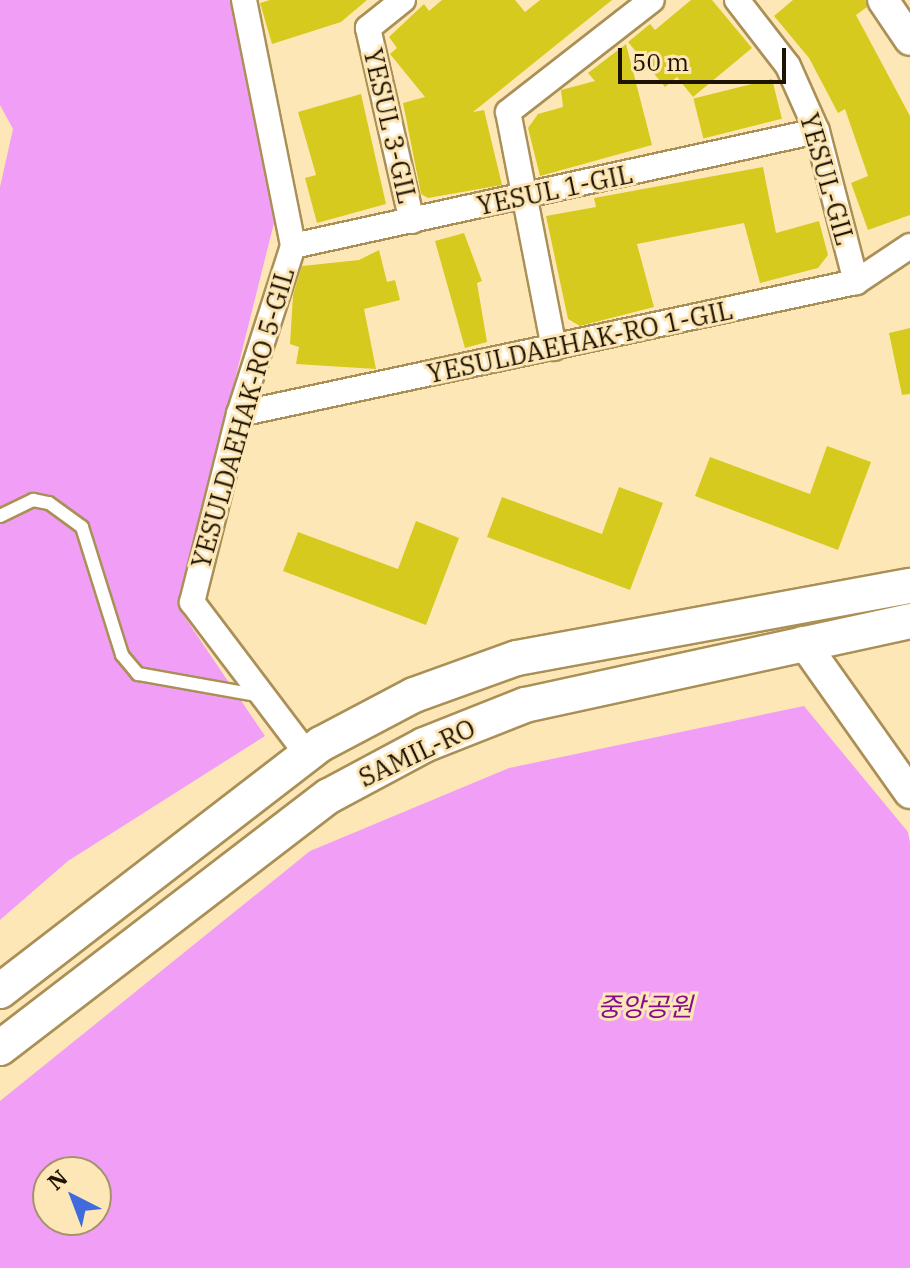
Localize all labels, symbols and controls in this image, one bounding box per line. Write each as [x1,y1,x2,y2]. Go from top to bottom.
scale bar [622,32,790,82]
street label: YESUL 3-GIL [357,45,423,207]
text: 50 m [632,46,689,78]
street label: YESUL-GIL [793,109,861,249]
street label: YESUL 1-GIL [474,158,636,222]
street label: YESULDAEHAK-RO 5-GIL [185,264,301,572]
street label: YESULDAEHAK-RO 1-GIL [424,294,736,390]
street label: SAMIL-RO [354,712,480,794]
park label: 중앙공원 [597,991,693,1023]
north arrow [32,1156,112,1236]
text: N [41,1163,73,1196]

